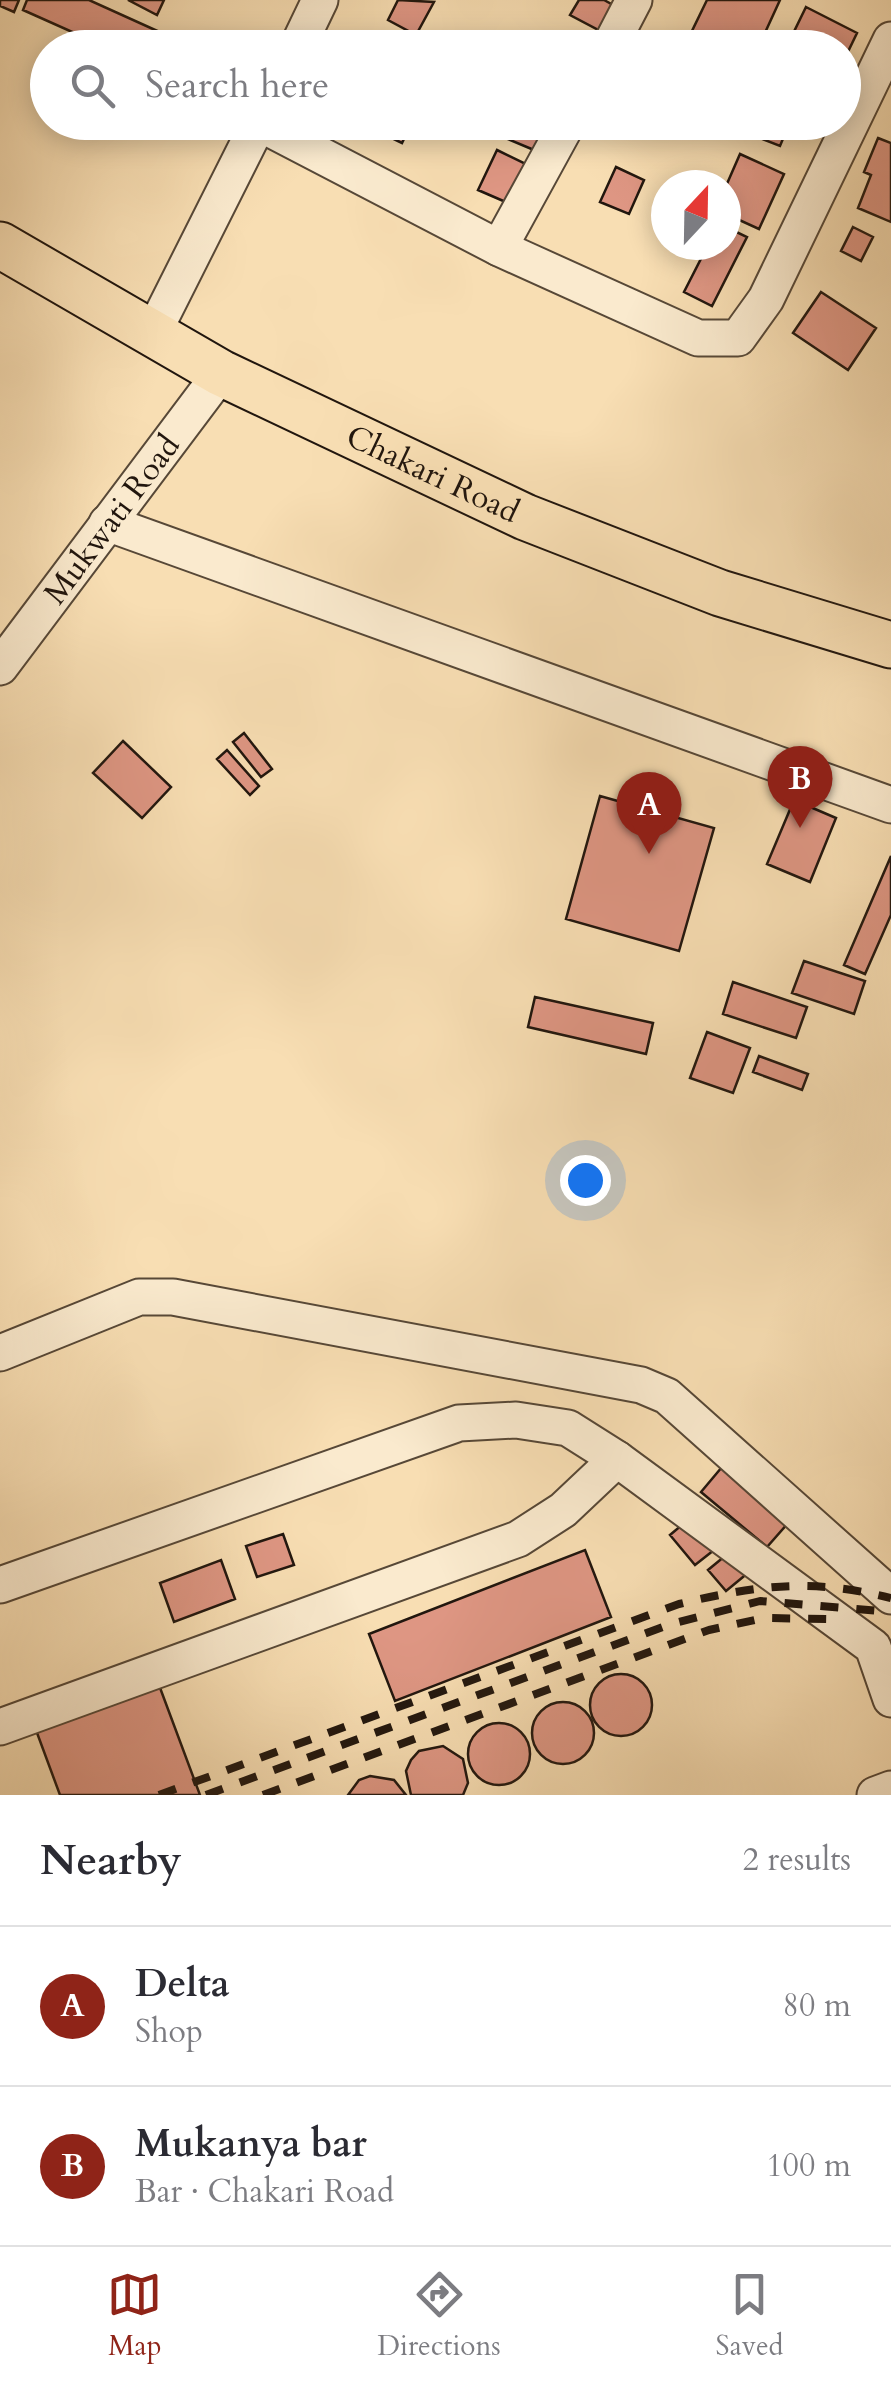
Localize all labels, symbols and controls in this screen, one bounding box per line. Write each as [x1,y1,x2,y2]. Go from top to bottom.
search box [30,30,861,140]
icon: search [65,58,120,113]
text: Search here [145,59,329,111]
north arrow [651,170,741,260]
street label: Chakari Road [339,415,526,534]
street label: Mukwati Road [34,426,190,614]
pin: B [768,746,832,828]
pin: A [616,772,682,854]
your location [560,1155,611,1206]
text: Nearby [40,1832,182,1889]
text: 2 results [743,1838,851,1882]
text: Delta [135,1958,230,2010]
text: A [60,1984,85,2028]
text: 80 m [783,1984,851,2028]
text: Shop [135,2010,203,2054]
text: Mukanya bar [135,2118,367,2170]
text: B [61,2144,84,2188]
text: 100 m [766,2144,851,2188]
text: Bar · Chakari Road [135,2170,394,2214]
tab: Map [107,2267,162,2365]
tab: Directions [377,2267,501,2365]
tab: Saved [716,2267,784,2365]

